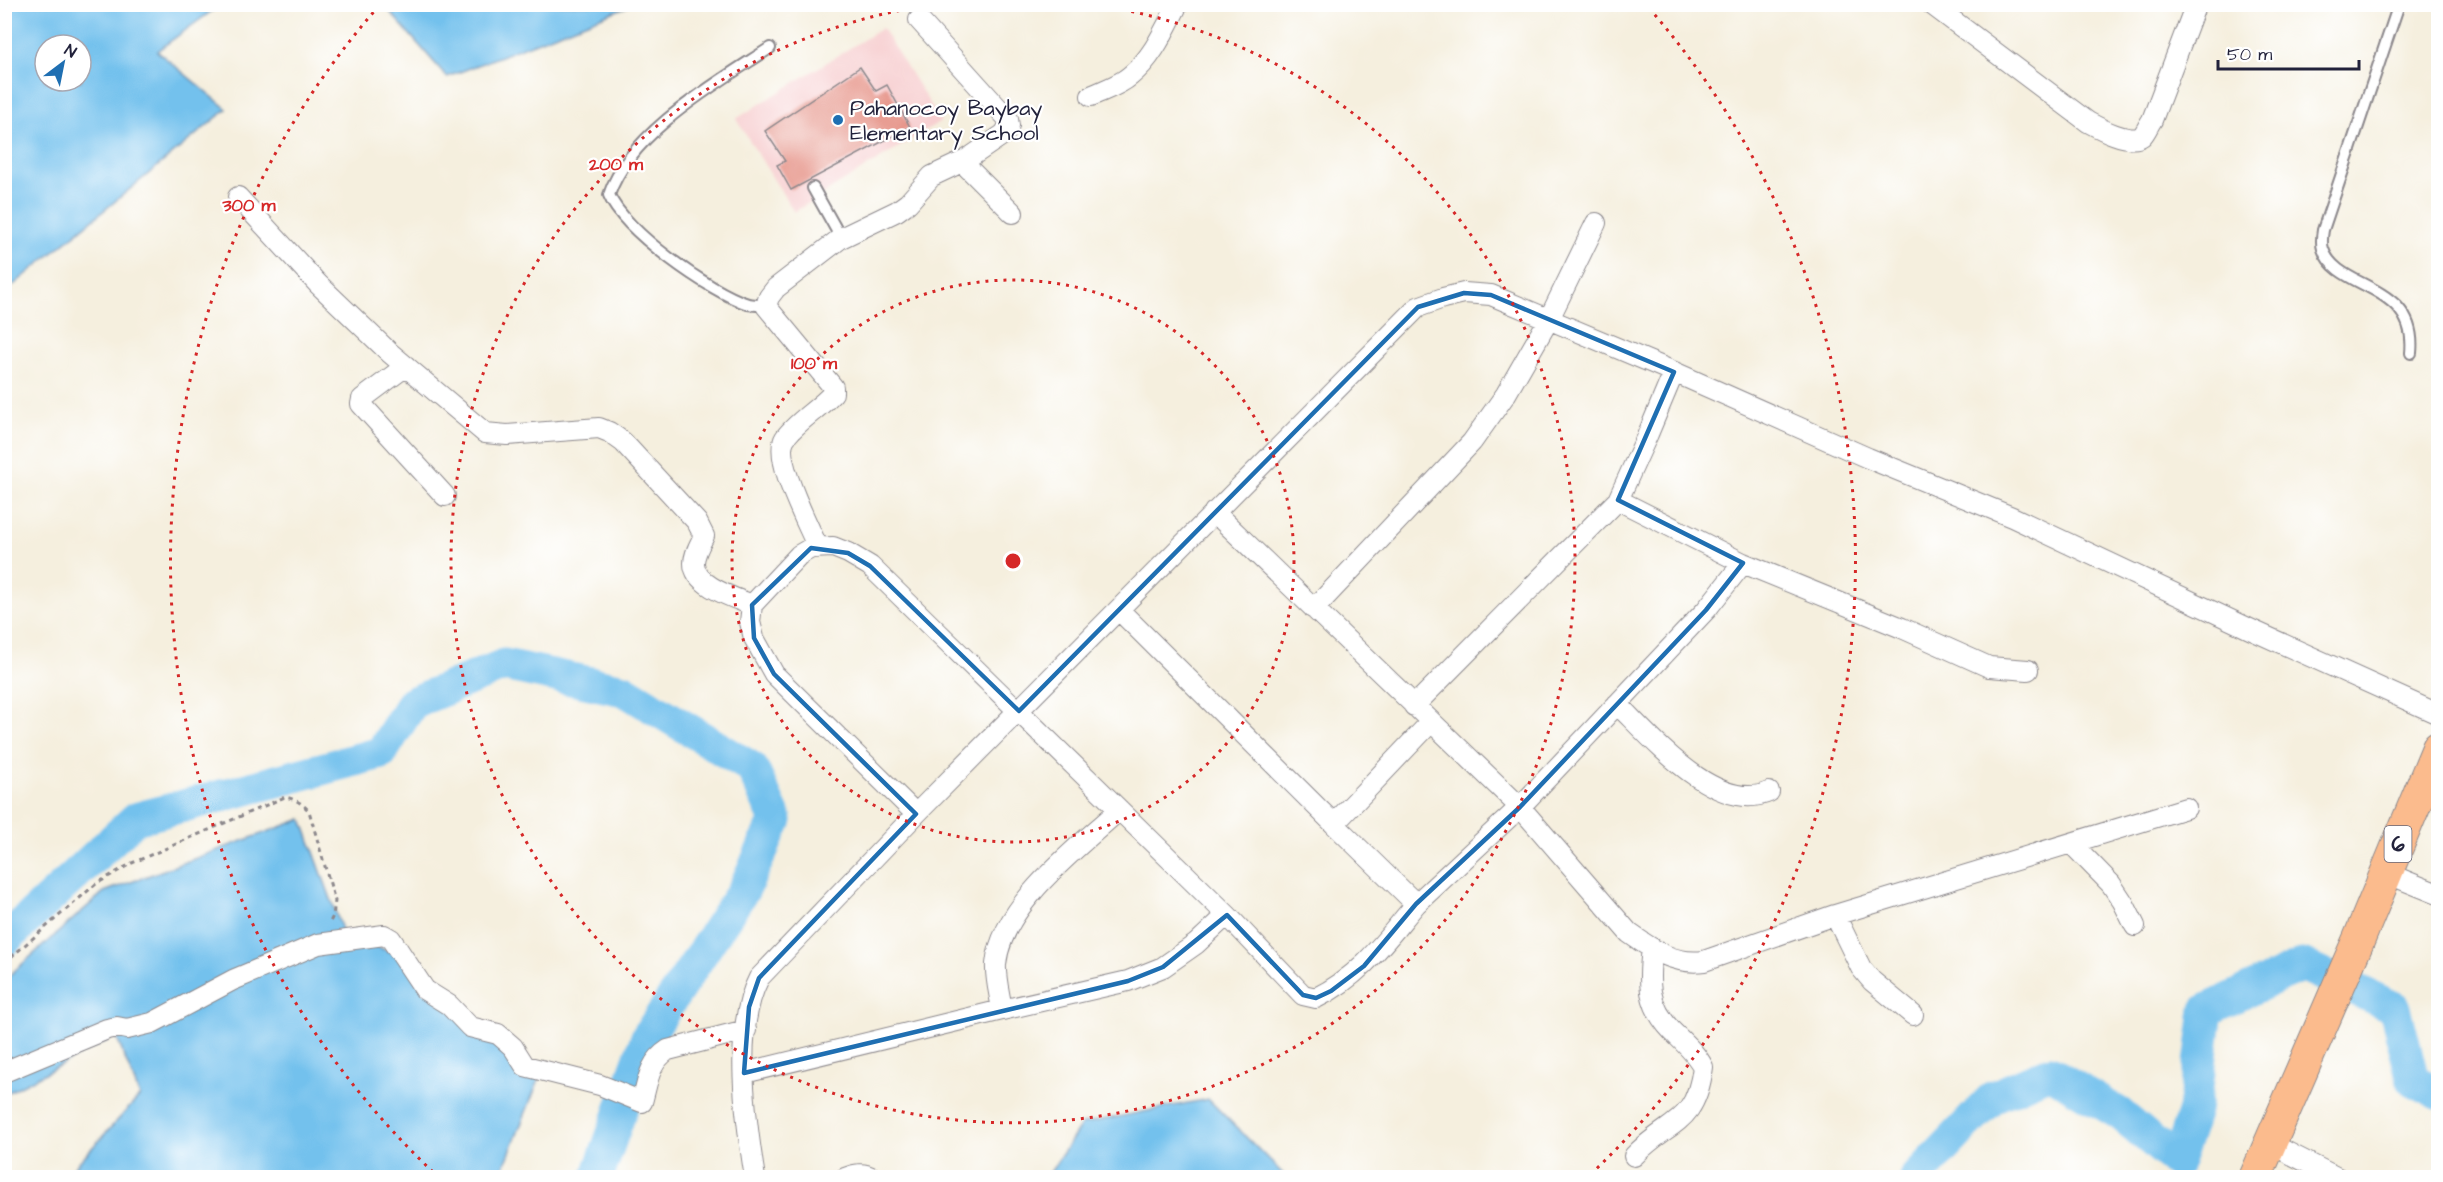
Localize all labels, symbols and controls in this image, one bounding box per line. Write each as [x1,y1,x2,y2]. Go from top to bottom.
north arrow [33,33,93,93]
scale bar [2218,33,2359,71]
text: N [60,39,81,63]
text: 50 m [2227,42,2272,67]
place label: Pahanocoy Baybay Elementary School [850,93,1042,150]
marker: Pahanocoy Baybay Elementary School [831,113,845,127]
text: 200 m [588,152,644,177]
text: 300 m [221,193,277,218]
text: 100 m [791,351,838,376]
centre of rings [1003,551,1023,571]
road number: 6 [2384,826,2412,862]

